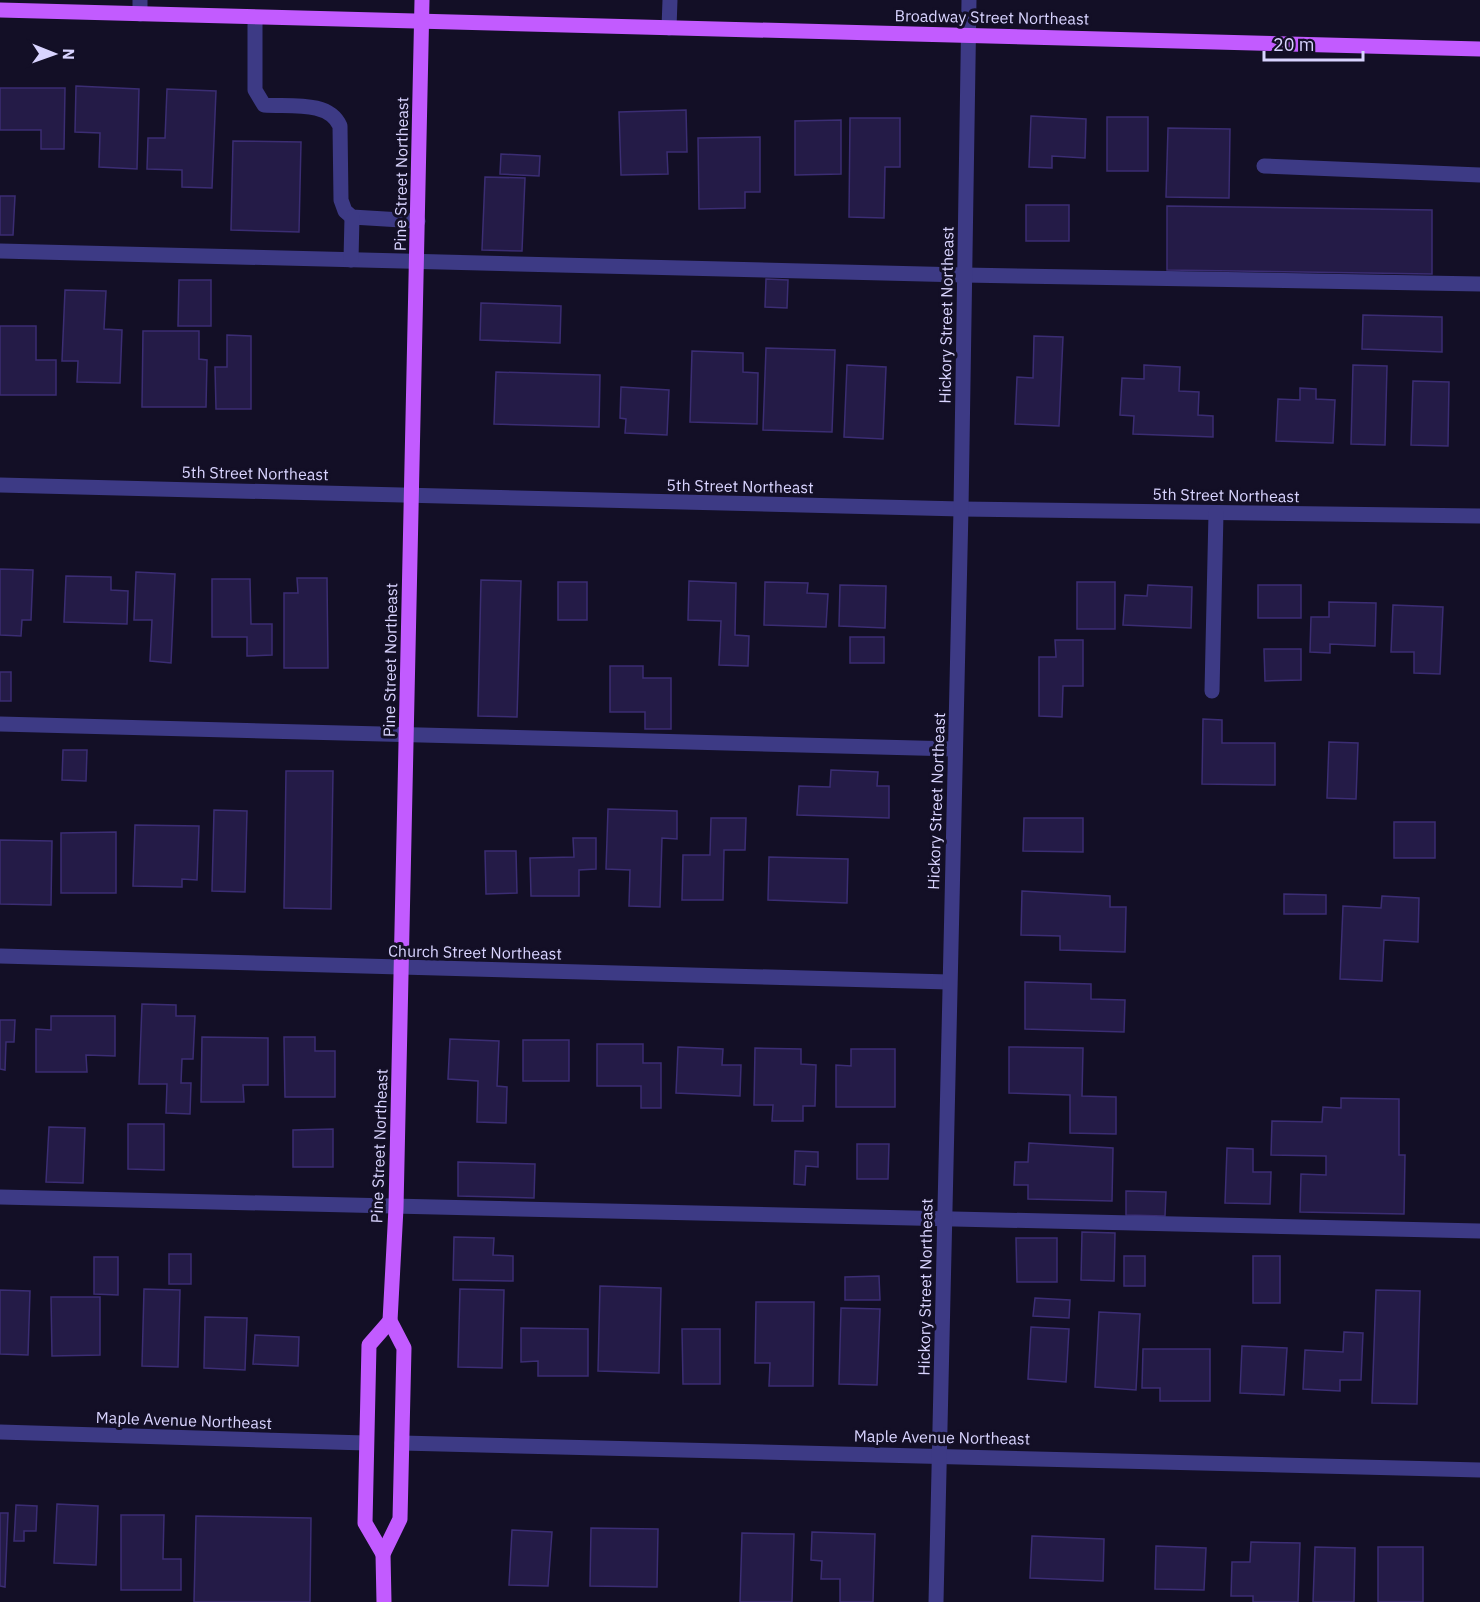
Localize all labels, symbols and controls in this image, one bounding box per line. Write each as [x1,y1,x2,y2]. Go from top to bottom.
street label: Broadway Street Northeast [895,5,1089,29]
north arrow [24,24,84,84]
scale bar [1264,24,1363,62]
text: 20 m [1273,33,1315,56]
text: N [59,48,79,60]
street label: Pine Street Northeast [390,97,412,251]
street label: Hickory Street Northeast [934,226,958,404]
street label: 5th Street Northeast [181,462,329,484]
street label: 5th Street Northeast [666,475,814,497]
street label: 5th Street Northeast [1152,484,1300,506]
street label: Pine Street Northeast [379,583,401,737]
street label: Hickory Street Northeast [923,712,949,890]
street label: Church Street Northeast [388,940,562,964]
street label: Pine Street Northeast [366,1068,392,1224]
street label: Hickory Street Northeast [913,1198,937,1376]
street label: Maple Avenue Northeast [95,1407,273,1433]
street label: Maple Avenue Northeast [854,1425,1030,1449]

